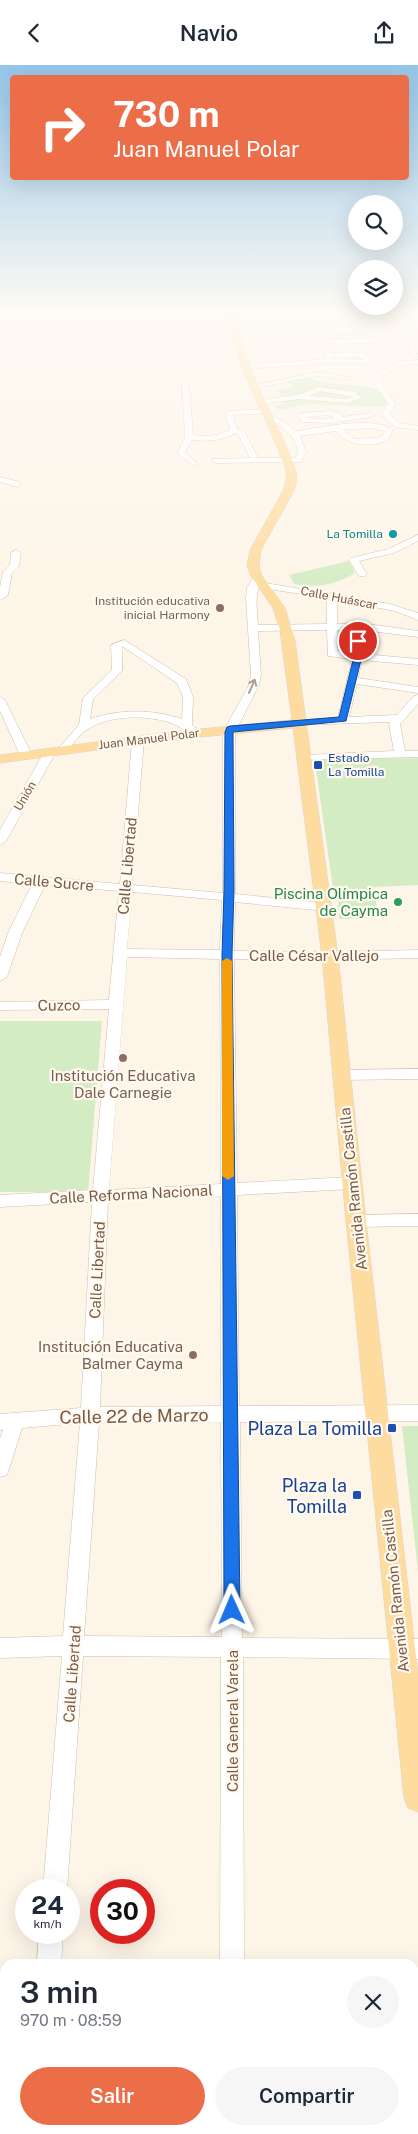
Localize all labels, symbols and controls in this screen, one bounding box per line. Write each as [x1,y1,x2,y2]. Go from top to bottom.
icon: back [20,19,48,47]
icon: share [370,19,398,47]
text: Navio [180,20,238,46]
text: 730 m [113,94,220,135]
icon: right [30,95,95,160]
text: Juan Manuel Polar [113,136,300,162]
map controls [348,195,403,315]
button: search [348,195,403,250]
button: layers [348,260,403,315]
place label: La Tomilla [327,527,383,541]
marker: La Tomilla [387,528,399,540]
street label: Calle Huáscar [299,584,379,612]
place label: Institución educativa inicial Harmony [95,594,211,622]
marker: Institución educativa inicial Harmony [214,602,226,614]
pin [337,620,379,662]
icon: arrive [344,627,372,655]
one-way arrow [248,679,258,694]
street label: Juan Manuel Polar [98,726,201,752]
place label: Estadio La Tomilla [328,751,384,779]
marker: Estadio La Tomilla [312,759,324,771]
street label: Unión [11,779,39,813]
street label: Calle Libertad [114,817,140,915]
street label: Calle Sucre [13,870,95,894]
place label: Piscina Olímpica de Cayma [274,885,388,919]
marker: Piscina Olímpica de Cayma [392,896,404,908]
street label: Calle César Vallejo [249,947,379,964]
street label: Cuzco [37,996,81,1014]
marker: Institución Educativa Dale Carnegie [117,1052,129,1064]
place label: Institución Educativa Dale Carnegie [51,1067,195,1101]
street label: Avenida Ramón Castilla [336,1107,370,1271]
street label: Calle Reforma Nacional [49,1181,213,1207]
street label: Calle Libertad [86,1221,108,1319]
place label: Institución Educativa Balmer Cayma [38,1338,183,1372]
marker: Institución Educativa Balmer Cayma [187,1349,199,1361]
street label: Calle 22 de Marzo [59,1404,209,1428]
place label: Plaza La Tomilla [247,1418,382,1439]
marker: Plaza La Tomilla [386,1422,398,1434]
place label: Plaza la Tomilla [282,1475,347,1517]
marker: Plaza la Tomilla [351,1489,363,1501]
street label: Avenida Ramón Castilla [378,1509,412,1673]
position arrow [205,1583,257,1635]
street label: Calle Libertad [60,1625,84,1723]
street label: Calle General Varela [224,1650,241,1792]
speed limit sign: 30 [90,1879,155,1944]
text: 24 [31,1890,64,1920]
text: km/h [33,1917,62,1931]
text: 3 min [20,1974,98,2010]
button: close [347,1976,399,2028]
text: 970 m · 08:59 [20,2011,122,2030]
button: Salir [20,2067,205,2125]
button: Compartir [215,2067,399,2125]

